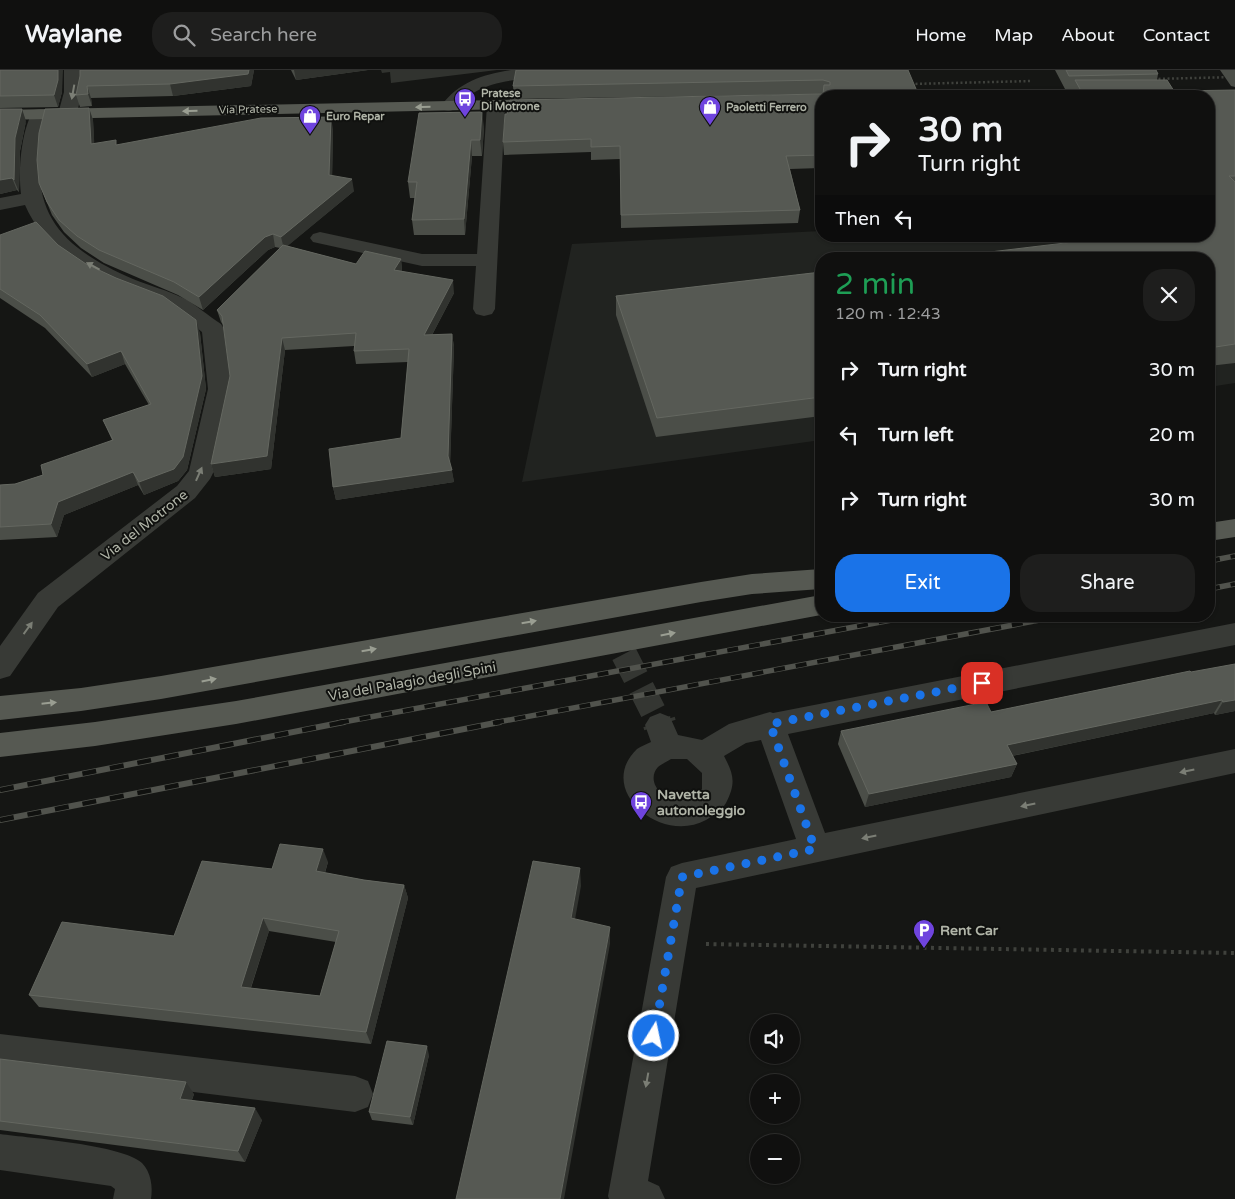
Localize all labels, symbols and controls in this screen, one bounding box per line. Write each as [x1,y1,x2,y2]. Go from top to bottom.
search box [152,12,502,57]
text: Waylane [25,20,122,49]
icon: search [170,21,198,49]
text: Search here [210,24,317,46]
text: Home [915,24,966,46]
text: Map [994,24,1033,46]
text: About [1061,24,1115,46]
text: Contact [1143,24,1210,46]
one-way arrow [69,85,77,101]
bus stop icon: Pratese Di Motrone [453,87,477,118]
place label: Pratese Di Motrone [481,87,541,113]
shop icon: Paoletti Ferrero [698,95,722,126]
place label: Paoletti Ferrero [726,101,807,114]
street label: Via Pratese [219,102,277,117]
one-way arrow [414,103,430,111]
shop icon: Euro Repar [298,104,322,135]
one-way arrow [182,107,198,115]
text: 30 m [918,109,1003,151]
place label: Euro Repar [326,110,385,124]
icon: right [835,110,900,175]
text: Turn right [918,151,1020,177]
icon: left [890,205,918,233]
text: Then [835,208,880,230]
one-way arrow [85,262,100,270]
text: 2 min [835,266,915,303]
button: close [1143,269,1195,321]
text: 120 m · 12:43 [835,304,941,324]
icon: right [835,356,863,384]
text: Turn right [878,359,966,381]
text: 30 m [1149,359,1195,381]
icon: left [835,421,863,449]
text: Turn left [878,424,954,446]
text: 20 m [1149,424,1195,446]
one-way arrow [196,467,204,481]
street label: Via del Motrone [97,486,191,565]
icon: right [835,486,863,514]
text: Turn right [878,489,966,511]
text: 30 m [1149,489,1195,511]
button: Exit [835,554,1010,612]
button: Share [1020,554,1195,612]
one-way arrow [521,617,537,625]
one-way arrow [22,622,33,635]
one-way arrow [661,630,676,638]
one-way arrow [361,646,377,654]
street label: Via del Palagio degli Spini [327,658,497,705]
pin [961,662,1003,704]
icon: arrive [968,669,996,697]
one-way arrow [202,676,218,684]
one-way arrow [41,699,57,707]
one-way arrow [1180,767,1195,775]
place label: Navetta autonoleggio [657,786,746,819]
bus stop icon: Navetta autonoleggio [629,790,653,821]
one-way arrow [1020,801,1036,809]
one-way arrow [861,834,877,842]
parking icon: Rent Car [912,918,936,949]
place label: Rent Car [940,922,999,939]
position arrow [627,1009,679,1061]
map controls [750,1014,800,1184]
button: sound [750,1014,800,1064]
one-way arrow [642,1072,650,1088]
button: + [750,1074,800,1124]
button: − [750,1134,800,1184]

